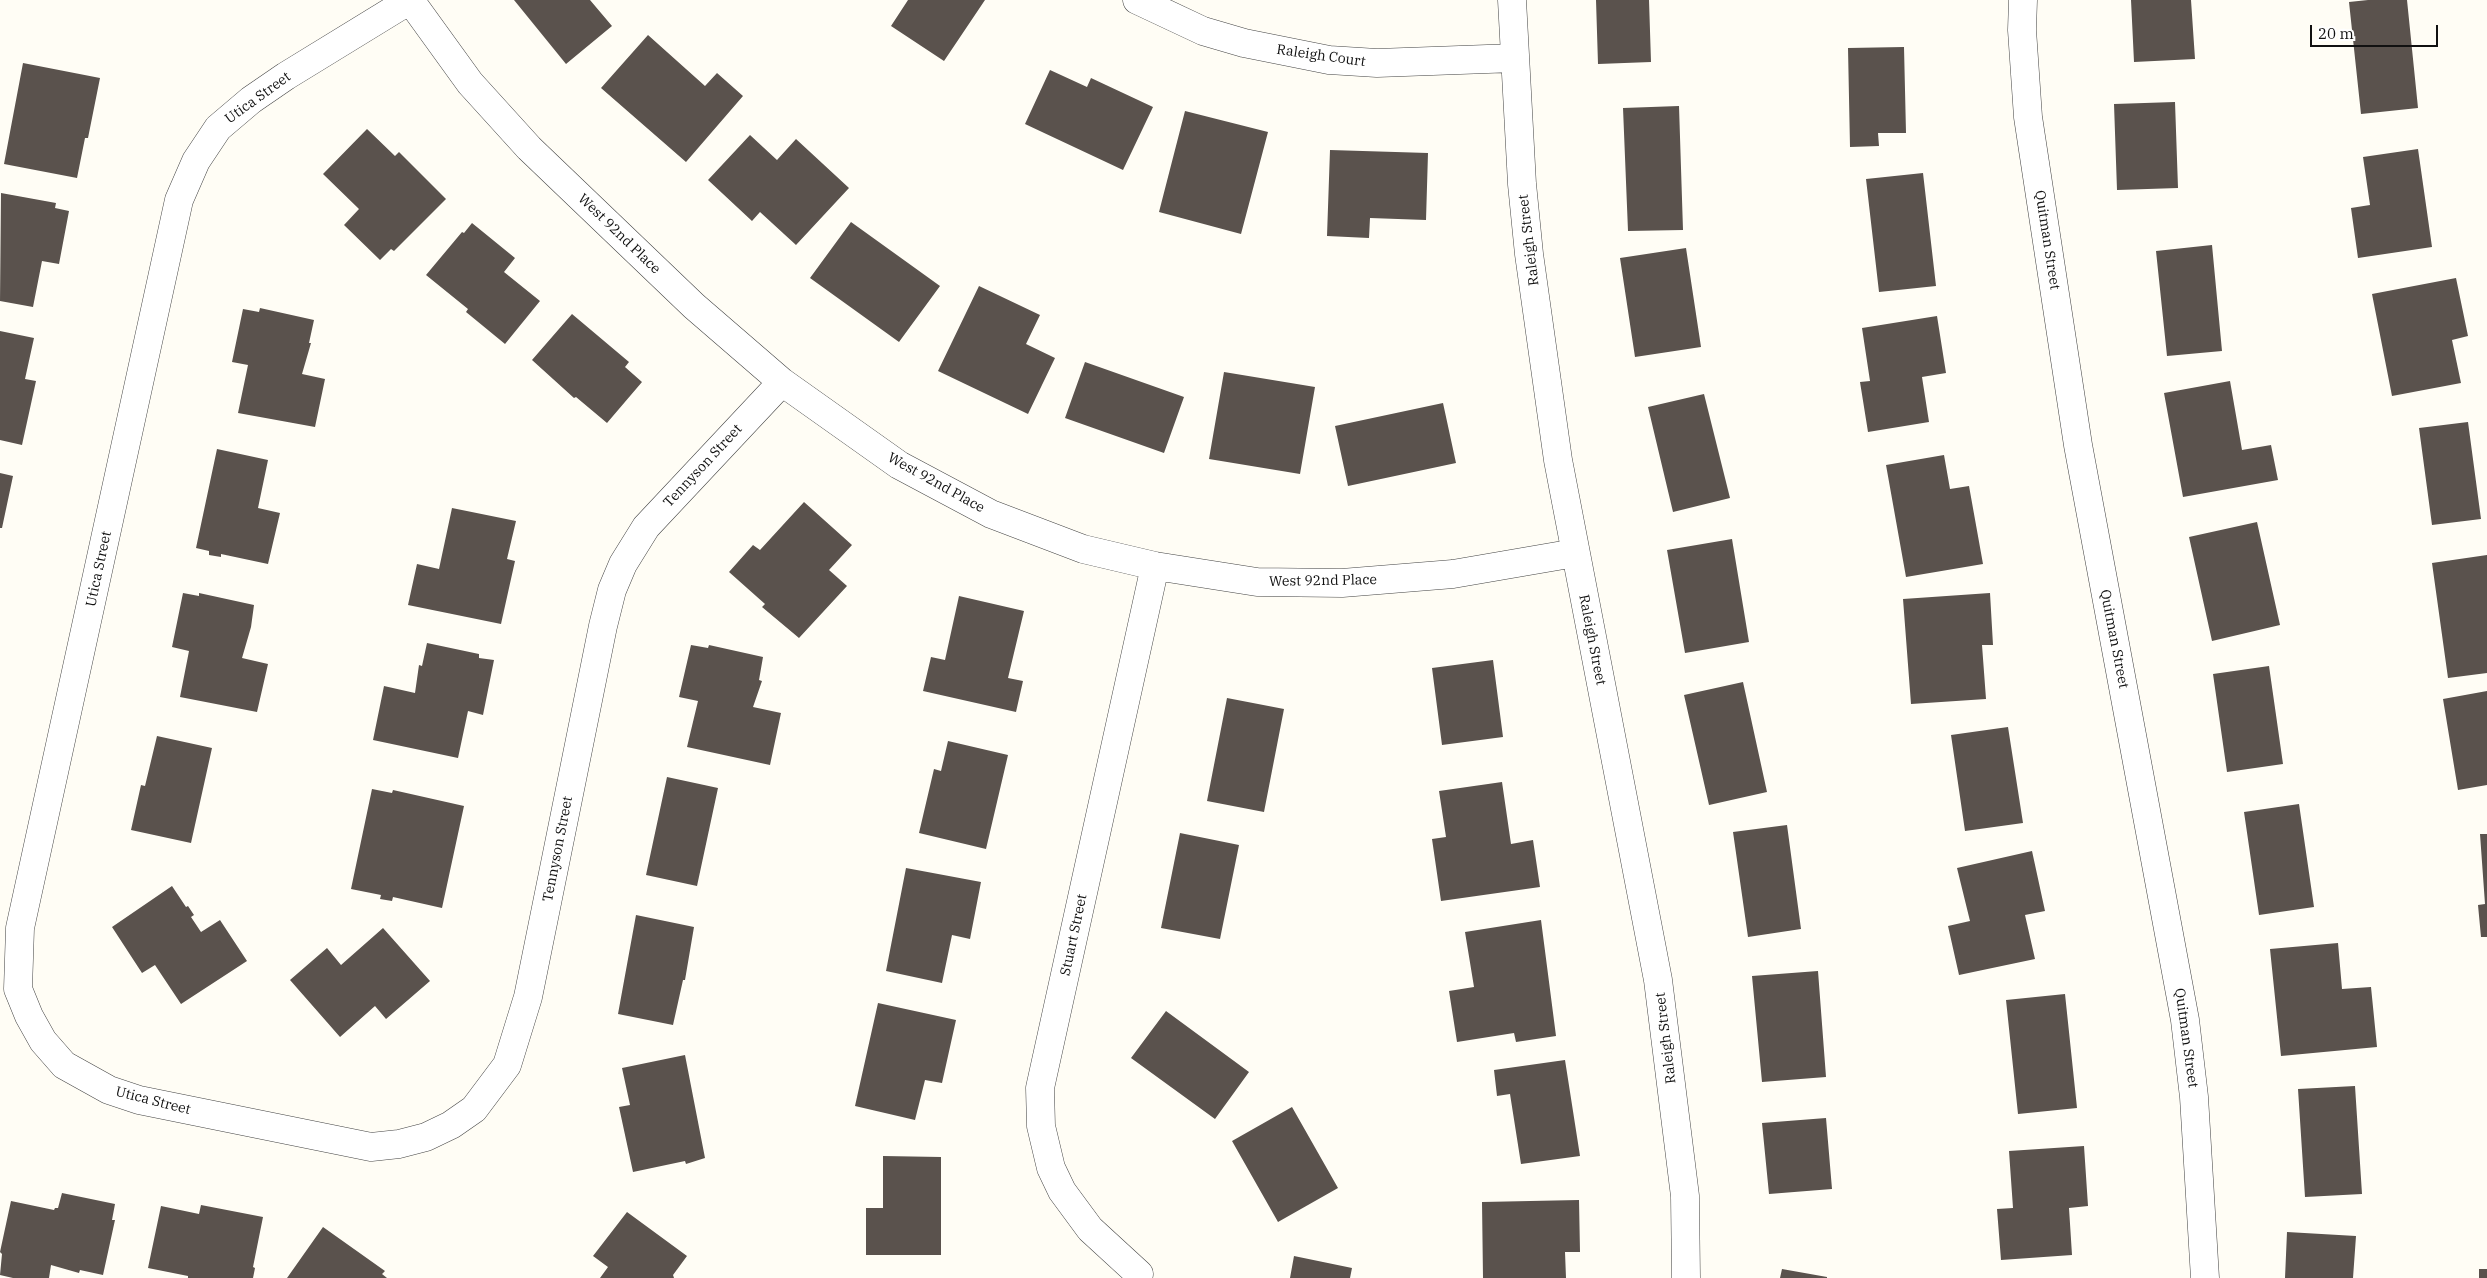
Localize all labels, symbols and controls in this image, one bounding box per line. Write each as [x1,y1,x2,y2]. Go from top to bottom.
scale bar [2312,15,2440,47]
text: 20 m [2318,24,2354,43]
street label: Raleigh Court [1275,41,1367,71]
street label: Utica Street [222,69,294,127]
street label: Quitman Street [2031,189,2063,291]
street label: West 92nd Place [574,190,664,278]
street label: Raleigh Street [1515,193,1543,287]
street label: Tennyson Street [660,421,746,511]
street label: West 92nd Place [885,449,987,517]
street label: Utica Street [83,530,115,608]
street label: West 92nd Place [1269,572,1377,590]
street label: Quitman Street [2096,588,2132,690]
street label: Raleigh Street [1575,593,1609,687]
street label: Tennyson Street [540,795,576,903]
street label: Stuart Street [1057,892,1091,978]
street label: Quitman Street [2171,987,2201,1089]
street label: Raleigh Street [1652,991,1680,1085]
street label: Utica Street [114,1084,192,1118]

